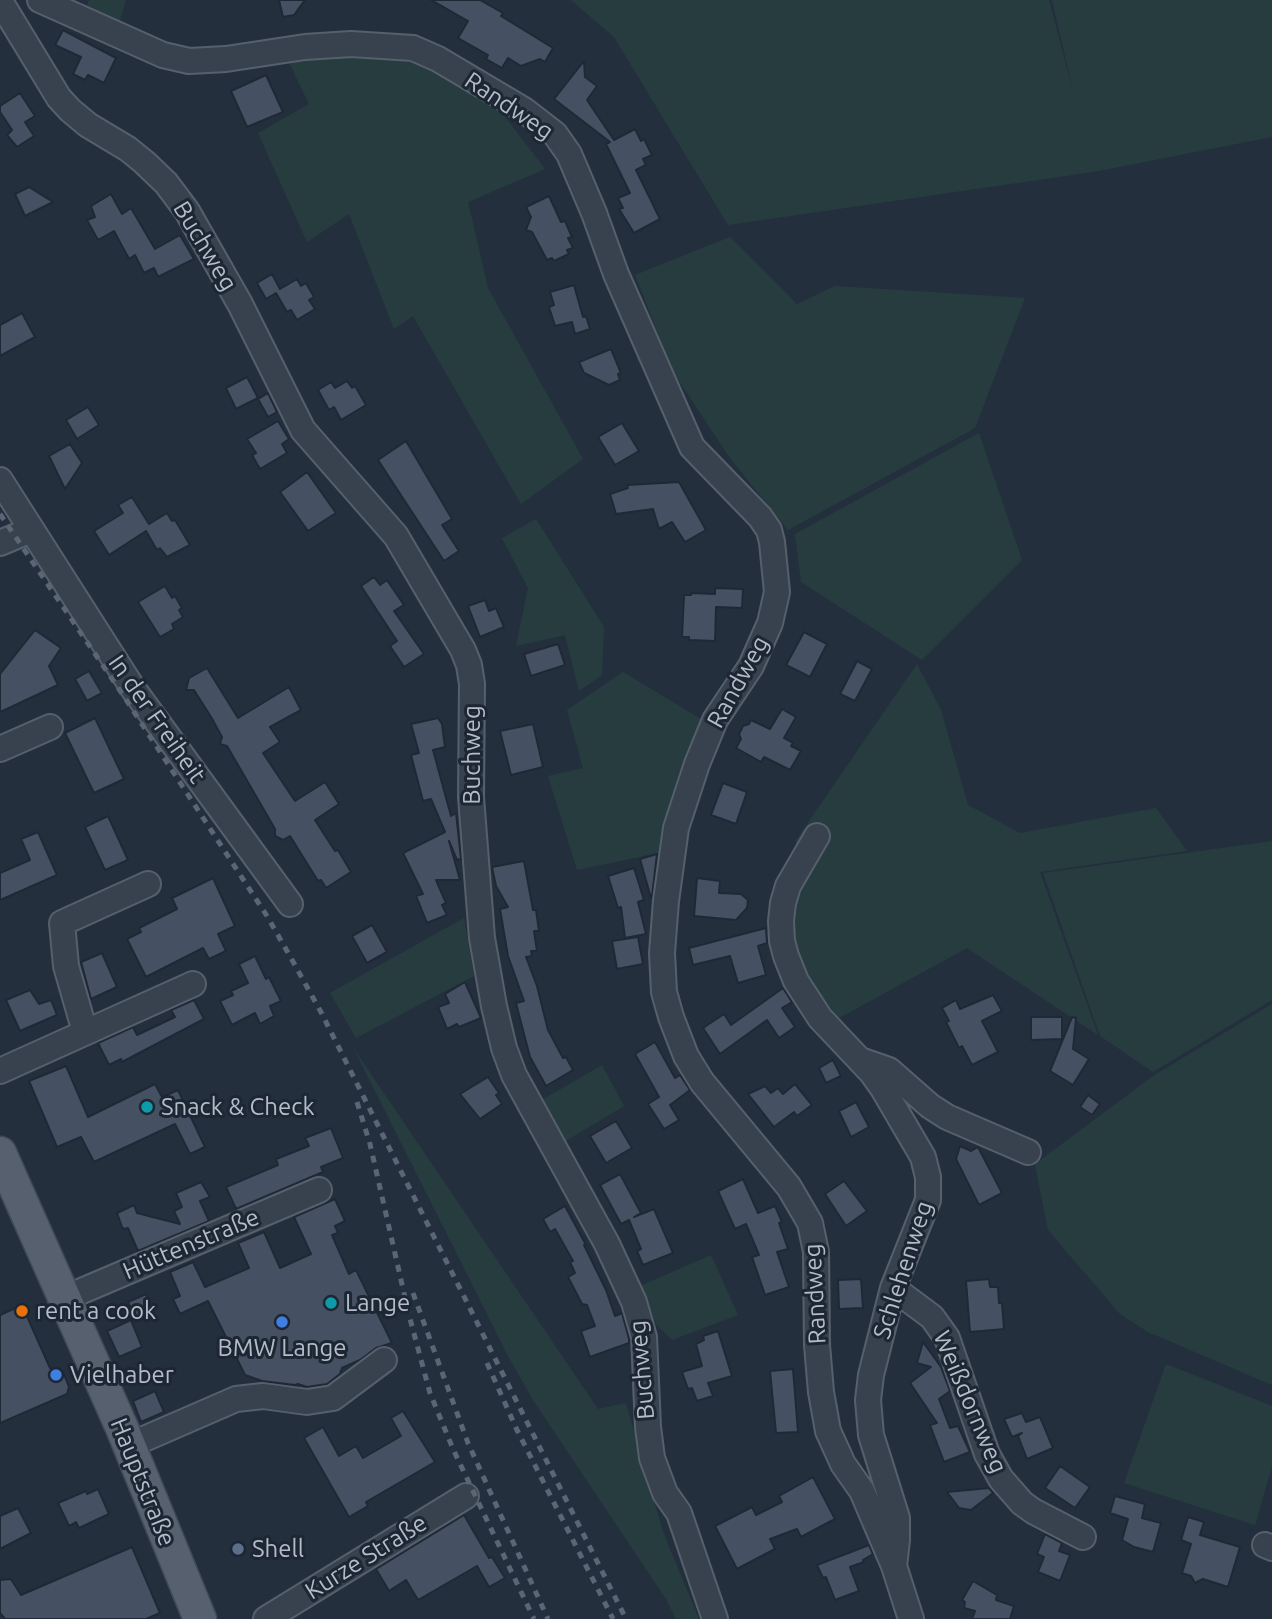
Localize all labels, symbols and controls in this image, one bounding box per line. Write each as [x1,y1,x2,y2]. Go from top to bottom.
street label: Randweg [459,66,559,146]
street label: Buchweg [167,196,243,296]
street label: Randweg [701,631,775,733]
street label: In der Freiheit [102,649,212,789]
street label: Buchweg [458,705,486,805]
place label: Snack & Check [161,1093,315,1121]
marker: Snack & Check [139,1099,155,1115]
street label: Schlehenweg [867,1197,939,1343]
street label: Hüttenstraße [119,1202,263,1286]
street label: Randweg [798,1243,832,1345]
place label: Lange [345,1289,410,1317]
marker: Lange [323,1295,339,1311]
place label: rent a cook [36,1297,156,1325]
marker: rent a cook [14,1303,30,1319]
marker: BMW Lange [274,1314,290,1330]
street label: Buchweg [623,1319,661,1421]
street label: Weißdornweg [927,1326,1013,1478]
place label: BMW Lange [217,1334,347,1362]
place label: Vielhaber [70,1361,174,1389]
marker: Vielhaber [48,1367,64,1383]
street label: Hauptstraße [104,1414,182,1550]
street label: Kurze Straße [300,1508,432,1606]
place label: Shell [252,1535,304,1563]
marker: Shell [230,1541,246,1557]

